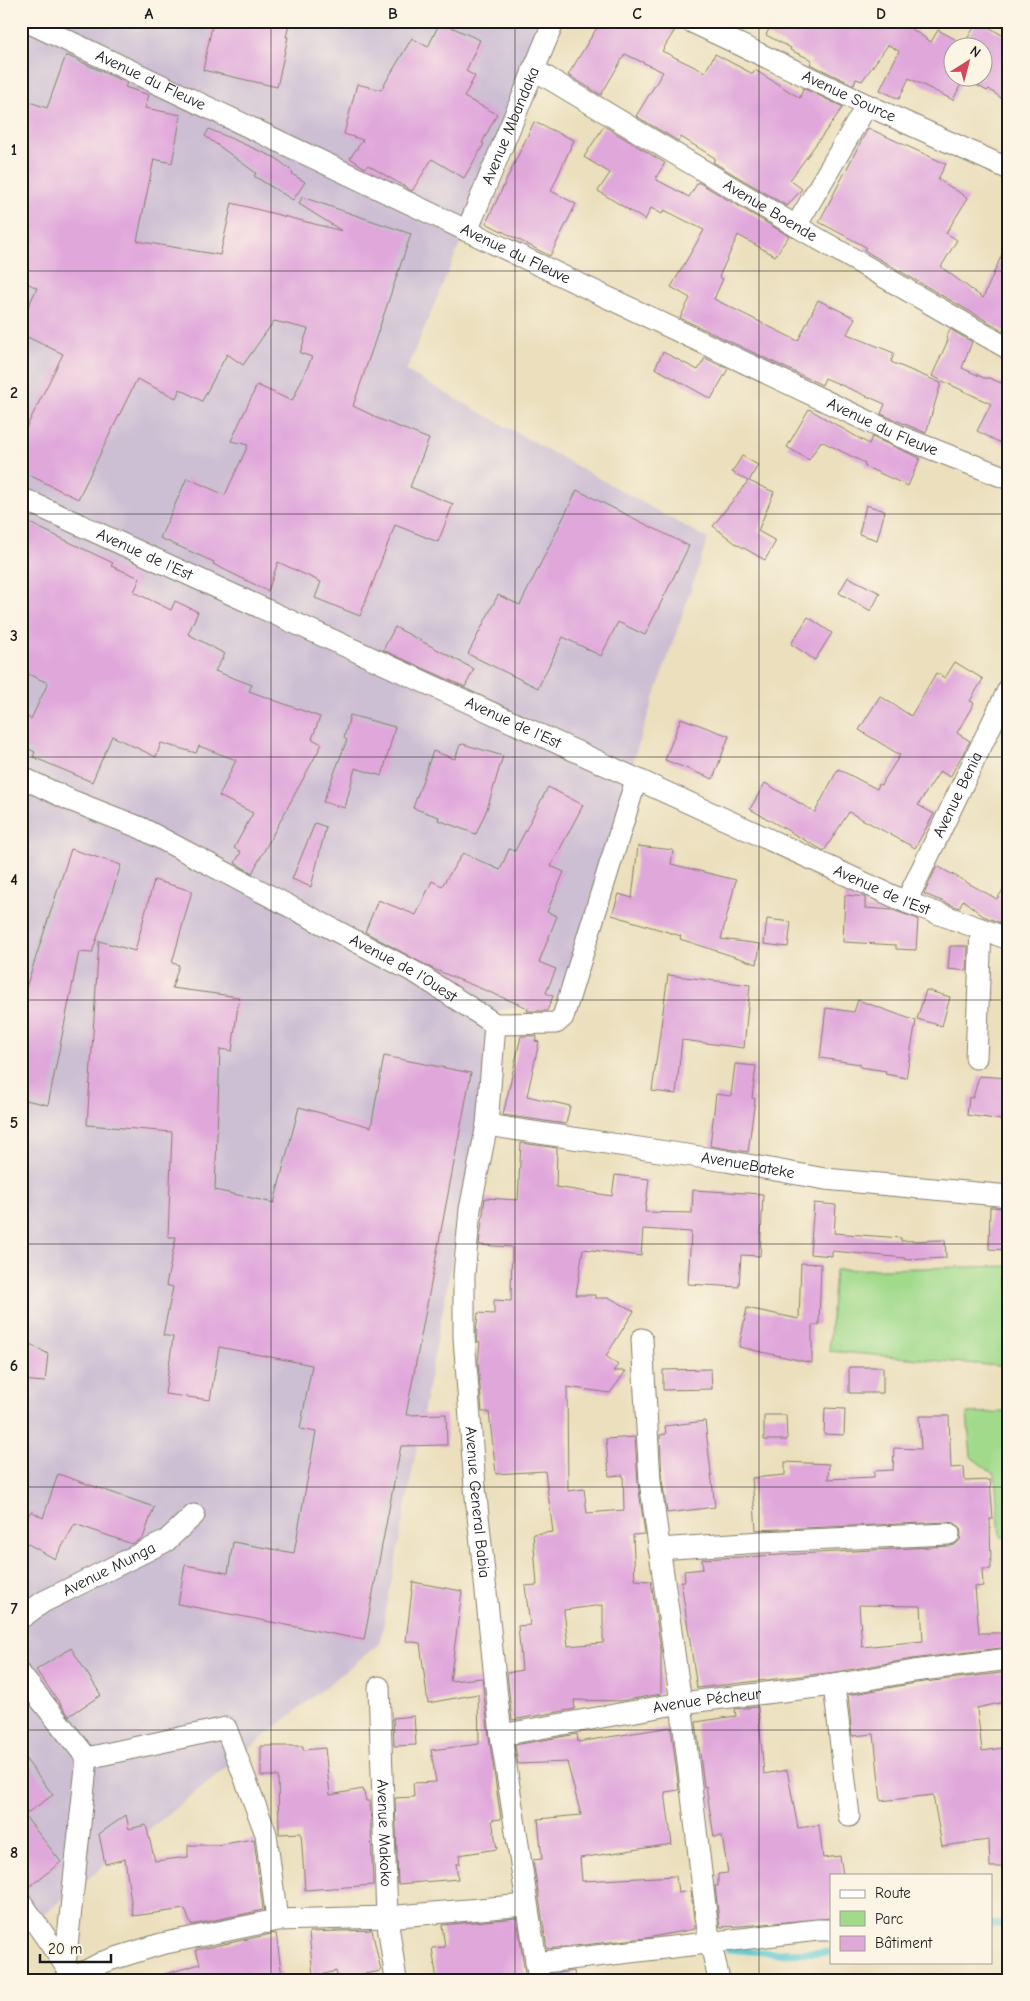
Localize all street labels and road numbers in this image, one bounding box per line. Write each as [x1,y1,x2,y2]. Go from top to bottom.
street label: Avenue du Fleuve [93,46,208,114]
street label: Avenue Mbandaka [478,64,543,187]
street label: Avenue Source [799,67,899,126]
street label: Avenue Boende [720,176,820,245]
street label: Avenue du Fleuve [458,220,573,287]
street label: Avenue du Fleuve [824,394,941,459]
street label: Avenue de l'Est [94,525,196,584]
street label: Avenue de l'Est [462,693,564,753]
street label: Avenue Benia [929,749,986,841]
street label: Avenue de l'Est [831,861,933,919]
street label: Avenue de l'Ouest [347,931,461,1006]
street label: AvenueBateke [700,1148,796,1182]
street label: Avenue General Babia [462,1426,493,1579]
street label: Avenue Munga [60,1539,159,1600]
street label: Avenue Pécheur [651,1685,763,1717]
street label: Avenue Makoko [373,1779,395,1887]

